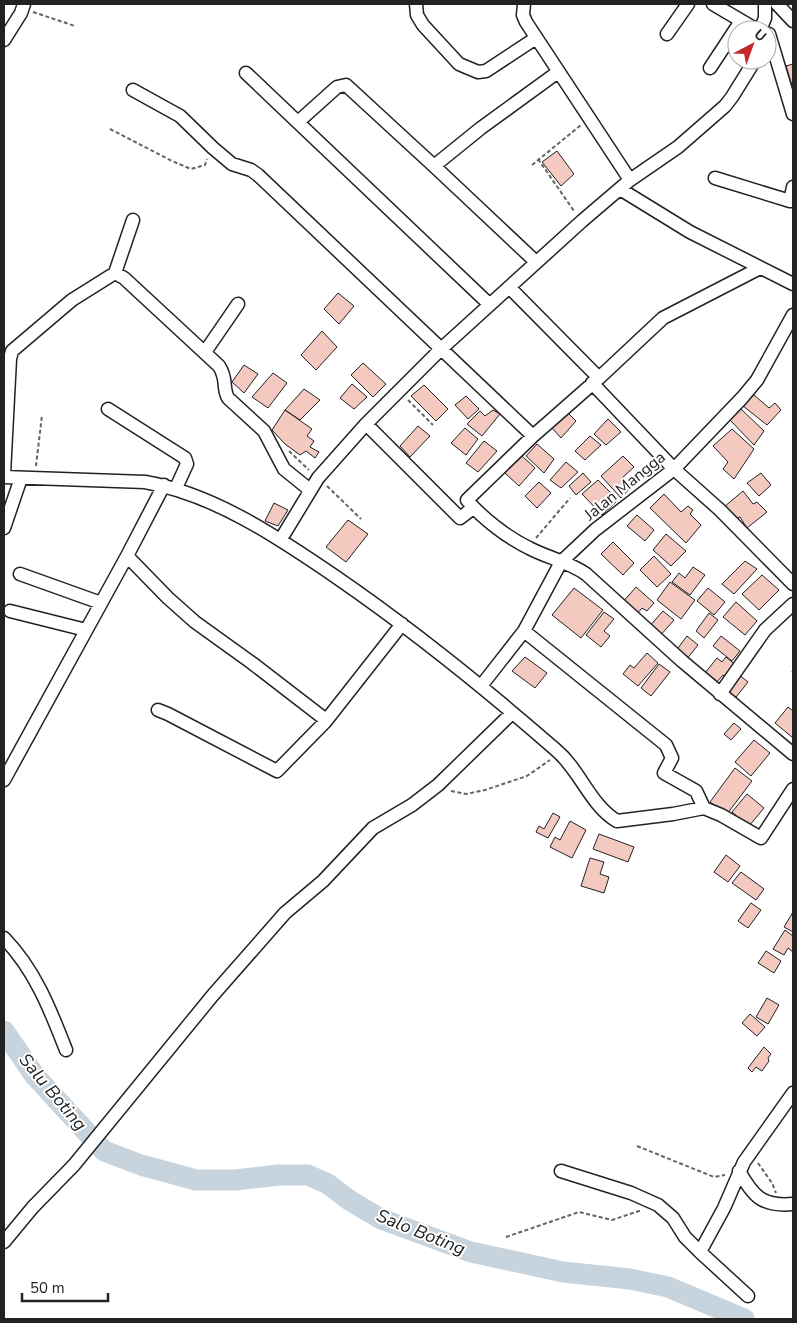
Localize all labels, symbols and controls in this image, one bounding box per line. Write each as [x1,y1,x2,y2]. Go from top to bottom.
north arrow [727,20,777,70]
text: U [750,25,770,46]
street label: Jalan Mangga [579,446,670,526]
water label: Salu Boting [14,1048,92,1136]
water label: Salo Boting [373,1203,469,1261]
scale bar [22,1270,109,1302]
text: 50 m [30,1278,65,1298]

